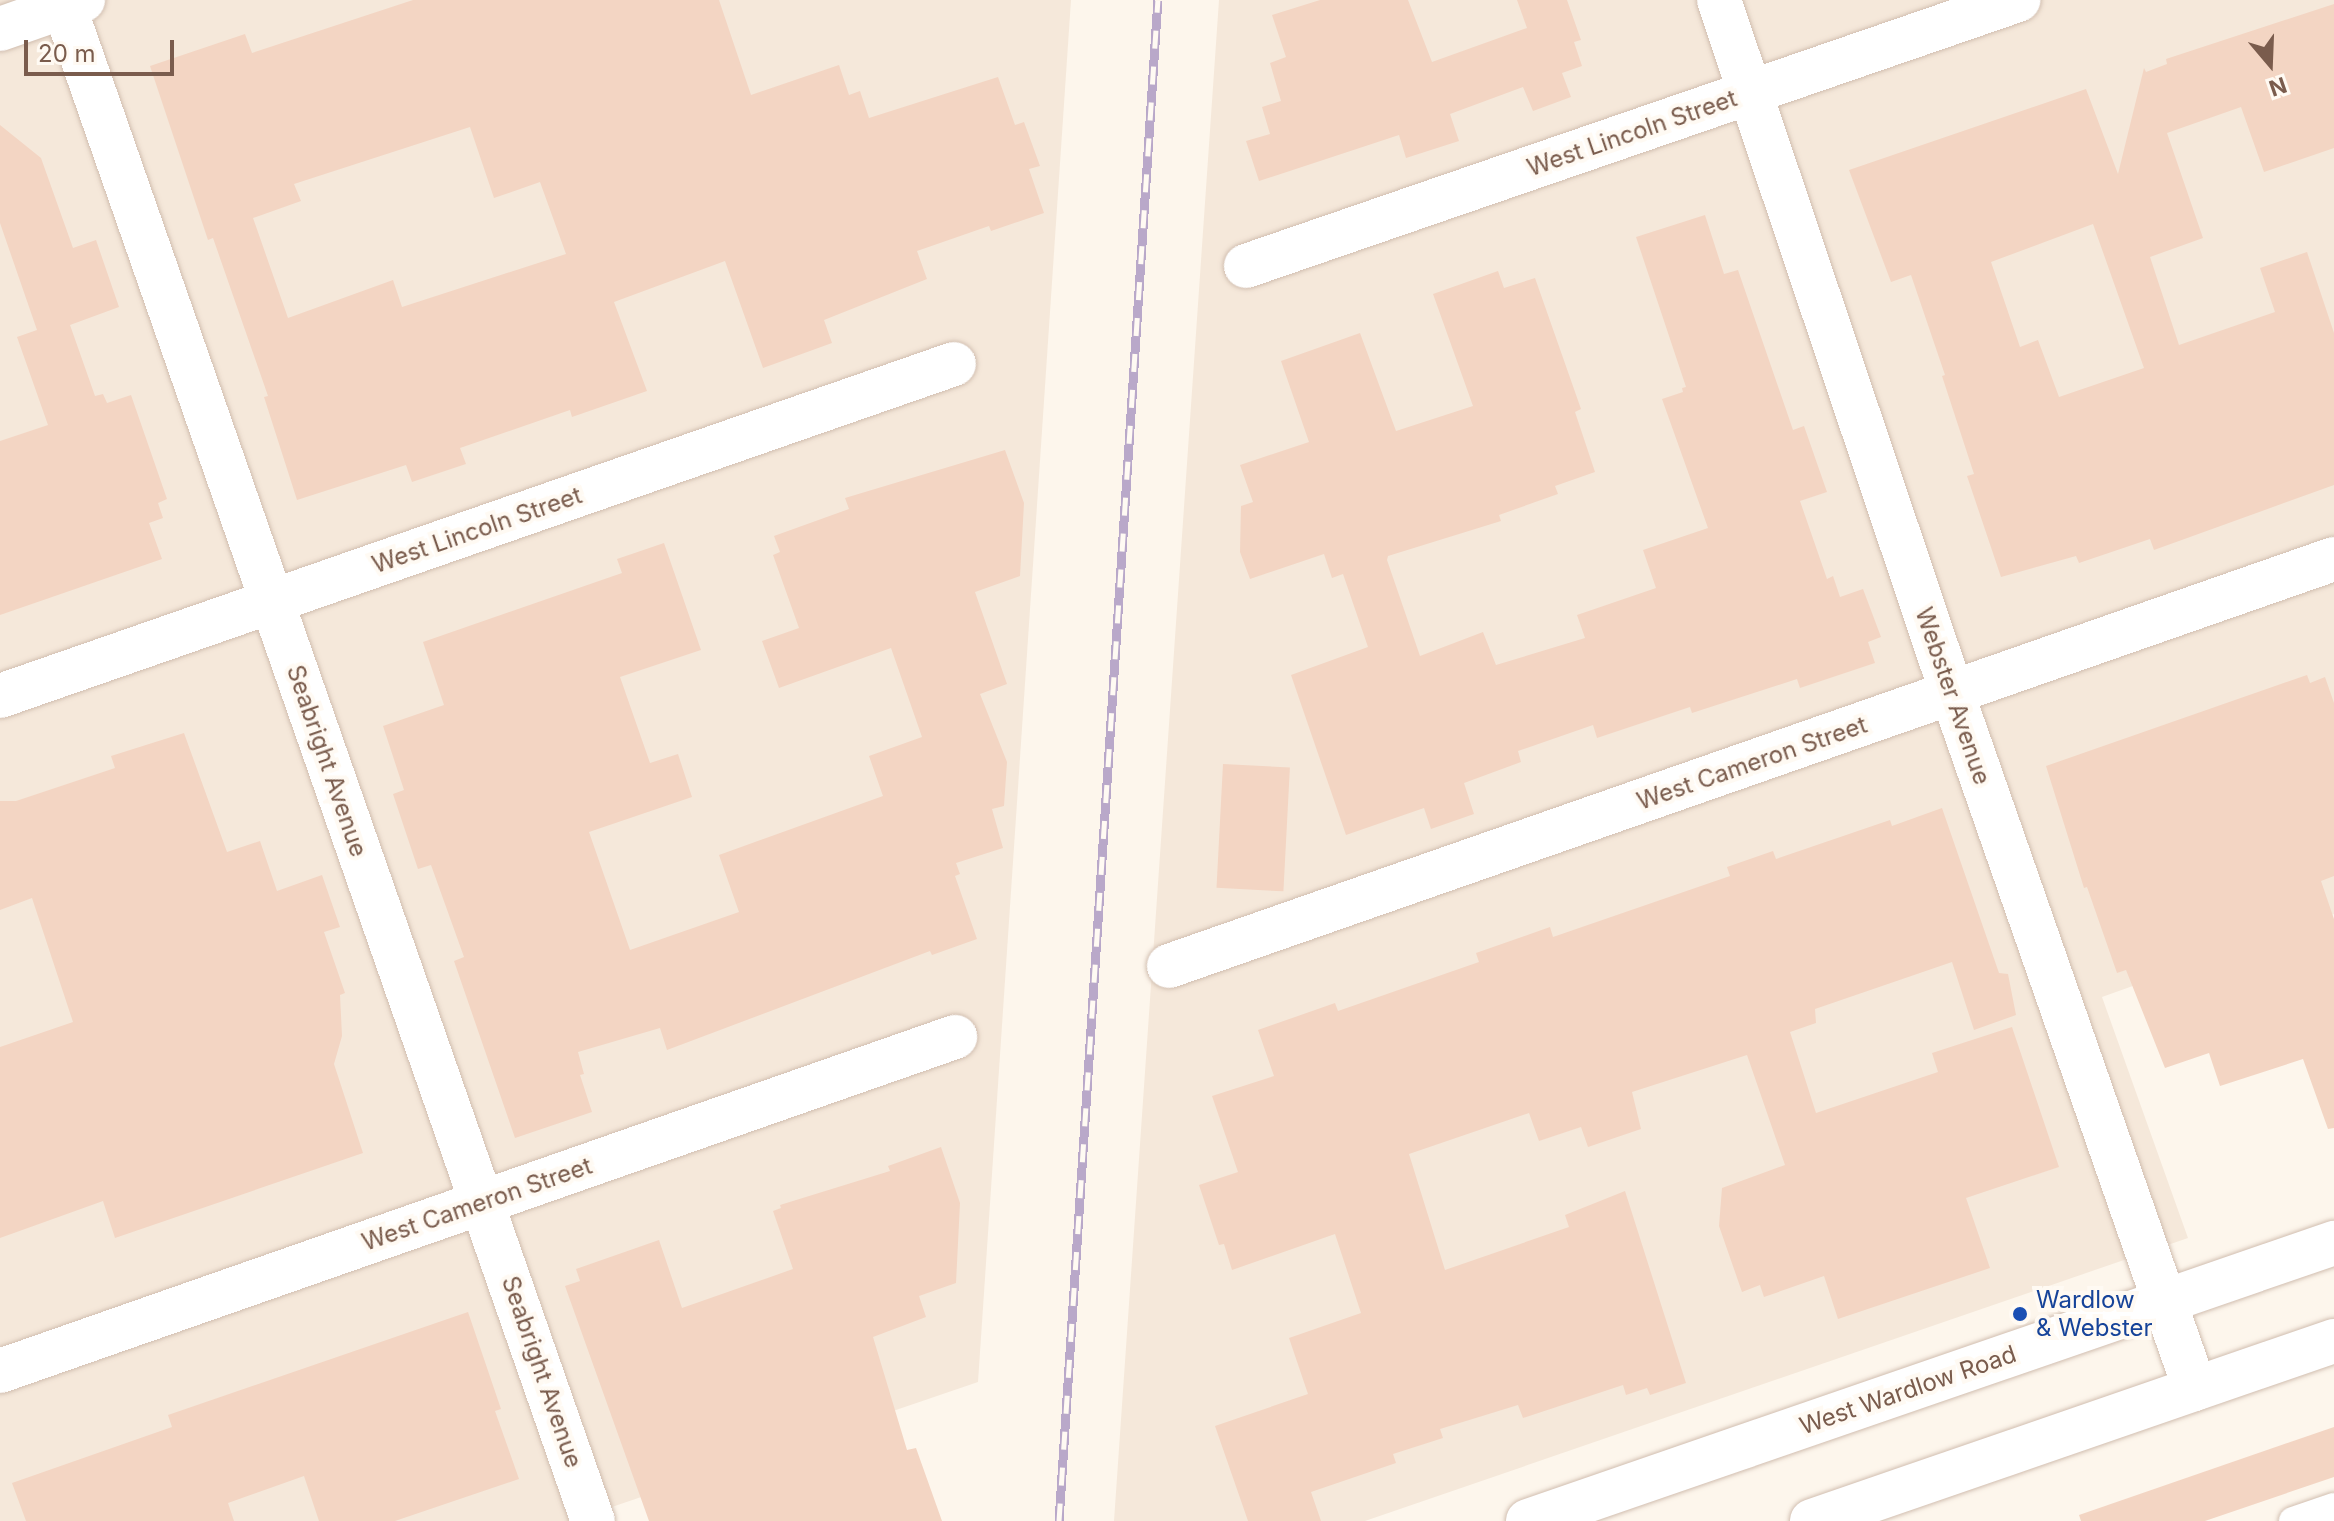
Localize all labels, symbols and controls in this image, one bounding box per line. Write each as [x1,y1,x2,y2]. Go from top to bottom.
scale bar [28,24,178,74]
north arrow [2230,24,2310,104]
text: 20 m [38,39,96,68]
text: N [2266,72,2290,102]
street label: West Lincoln Street [1523,84,1741,182]
street label: West Lincoln Street [368,481,586,579]
street label: Webster Avenue [1909,604,1997,788]
street label: Seabright Avenue [281,661,373,861]
street label: West Cameron Street [1633,710,1871,816]
street label: West Cameron Street [358,1151,596,1257]
street label: Seabright Avenue [496,1272,588,1472]
place label: Wardlow & Webster [2036,1286,2153,1342]
marker: Wardlow & Webster [2011,1305,2029,1323]
street label: West Wardlow Road [1796,1339,2020,1441]

